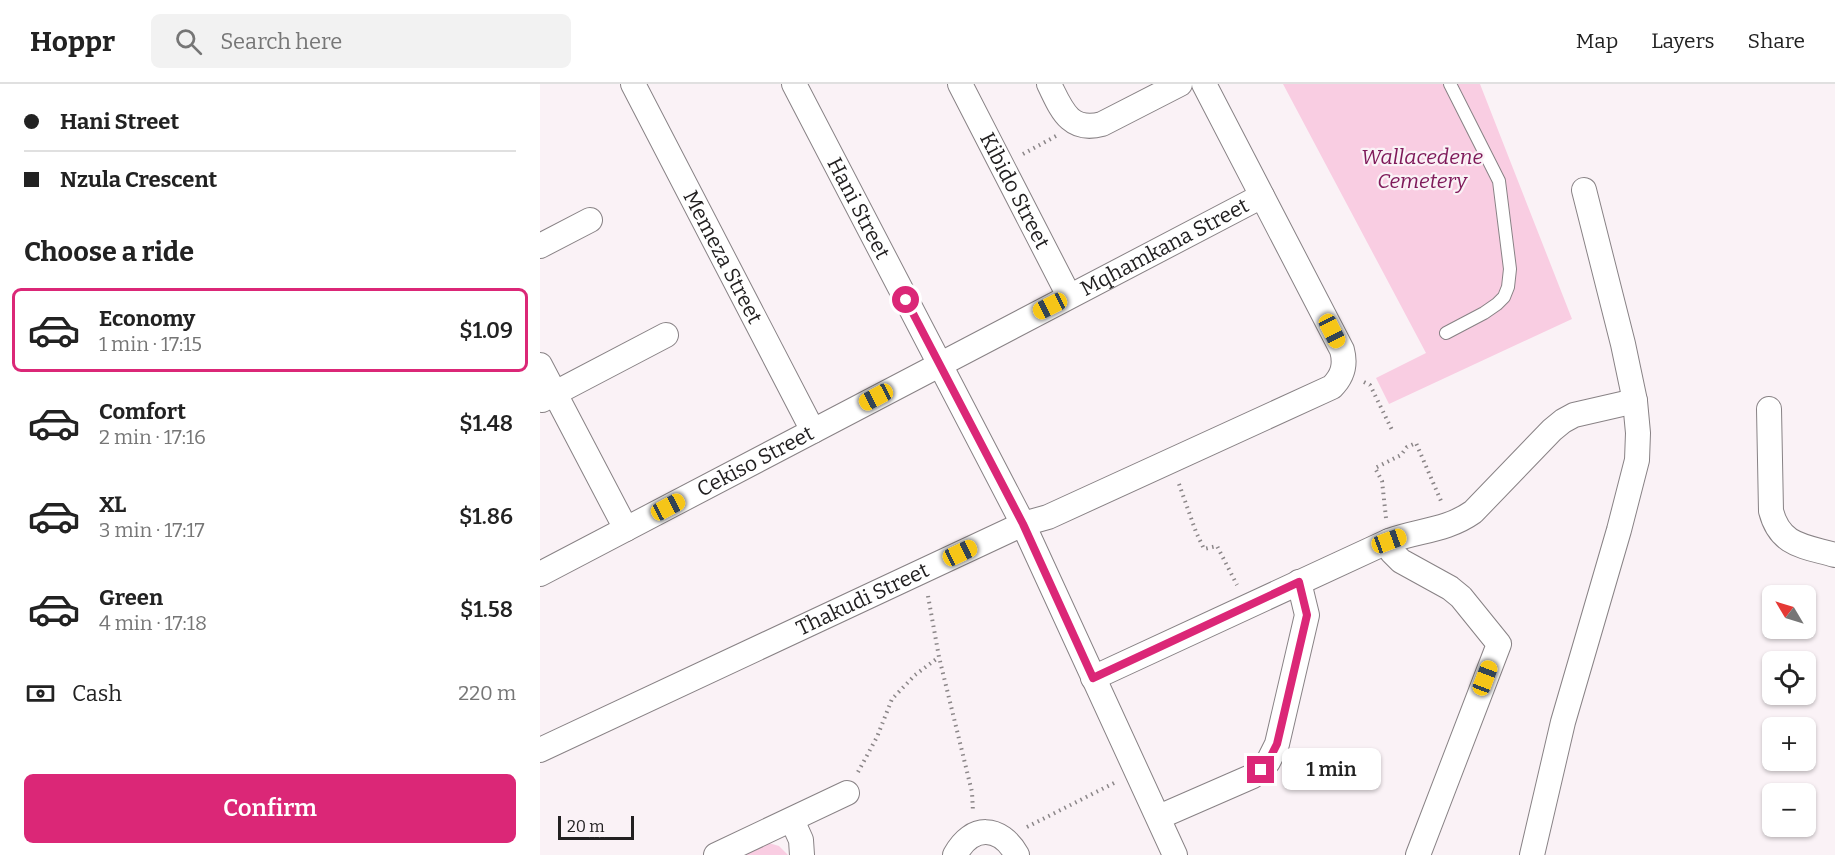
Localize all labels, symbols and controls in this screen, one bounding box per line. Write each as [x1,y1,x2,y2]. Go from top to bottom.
search box [151,14,571,68]
text: Hoppr [30,25,115,58]
icon: search [172,25,205,58]
text: Search here [220,28,342,55]
text: Map [1576,28,1618,54]
text: Layers [1651,28,1715,54]
text: Share [1748,28,1805,54]
text: Hani Street [60,108,179,135]
street label: Kibido Street [974,128,1056,254]
park label: Wallacedene Cemetery [1361,144,1483,194]
street label: Hani Street [821,153,896,264]
text: Nzula Crescent [60,166,217,193]
street label: Memeza Street [678,186,768,328]
street label: Mqhamkana Street [1076,192,1253,302]
text: Choose a ride [24,236,194,268]
route start [892,286,919,313]
car [1030,290,1070,322]
icon: car [27,303,81,357]
text: Economy [99,305,195,332]
car [1316,311,1348,351]
text: $1.09 [459,317,513,344]
text: 1 min · 17:15 [99,332,202,356]
car [856,381,896,413]
icon: car [27,396,81,450]
text: Comfort [99,398,186,425]
text: $1.48 [459,410,513,437]
street label: Cekiso Street [693,420,818,502]
text: 2 min · 17:16 [99,425,206,449]
icon: car [27,489,81,543]
text: XL [99,491,126,518]
car [648,491,688,523]
text: $1.86 [459,503,513,530]
text: 3 min · 17:17 [99,518,204,542]
car [1369,526,1409,556]
car [940,537,980,569]
street label: Thakudi Street [792,557,933,641]
icon: car [27,582,81,636]
text: Green [99,584,163,611]
north arrow [1762,585,1816,639]
map controls [1762,585,1816,837]
text: $1.58 [460,596,513,623]
text: 4 min · 17:18 [99,611,207,635]
button: locate [1762,651,1816,705]
car [1470,658,1500,698]
icon: cash [24,677,57,710]
text: Cash [72,680,122,707]
text: 220 m [458,681,516,705]
button: + [1762,717,1816,771]
callout: 1 min [1282,749,1381,791]
route end [1247,756,1274,783]
text: 1 min [1306,757,1357,781]
button: Confirm [24,774,516,843]
button: − [1762,783,1816,837]
scale bar [558,813,634,840]
text: 20 m [567,817,604,836]

